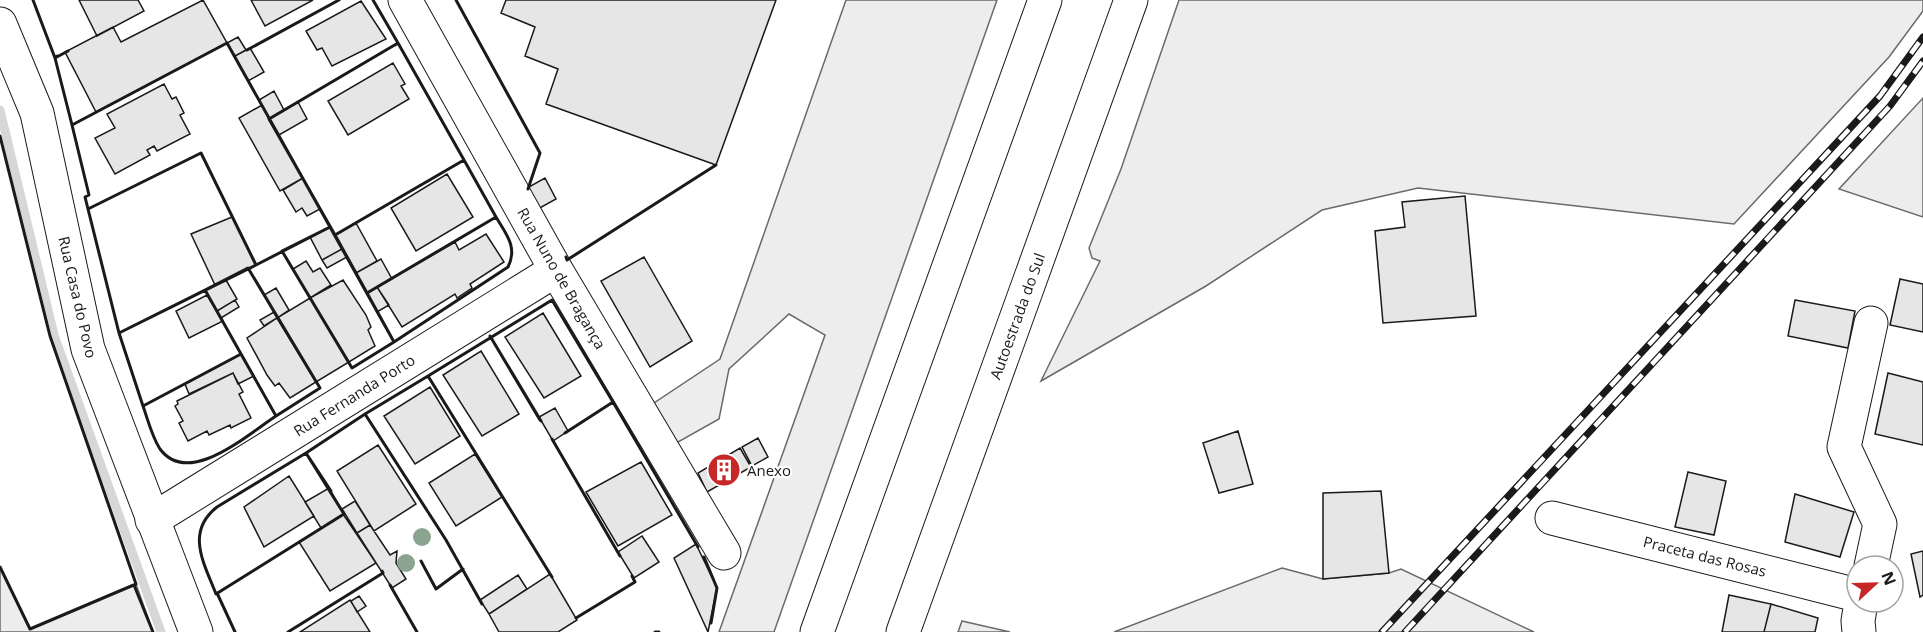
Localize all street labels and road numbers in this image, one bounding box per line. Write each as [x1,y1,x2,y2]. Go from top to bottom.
street label: Rua Nuno de Bragança [513,204,611,352]
street label: Rua Casa do Povo [54,234,102,360]
street label: Autoestrada do Sul [985,250,1049,382]
street label: Rua Fernanda Porto [289,350,419,440]
street label: Praceta das Rosas [1641,531,1769,581]

